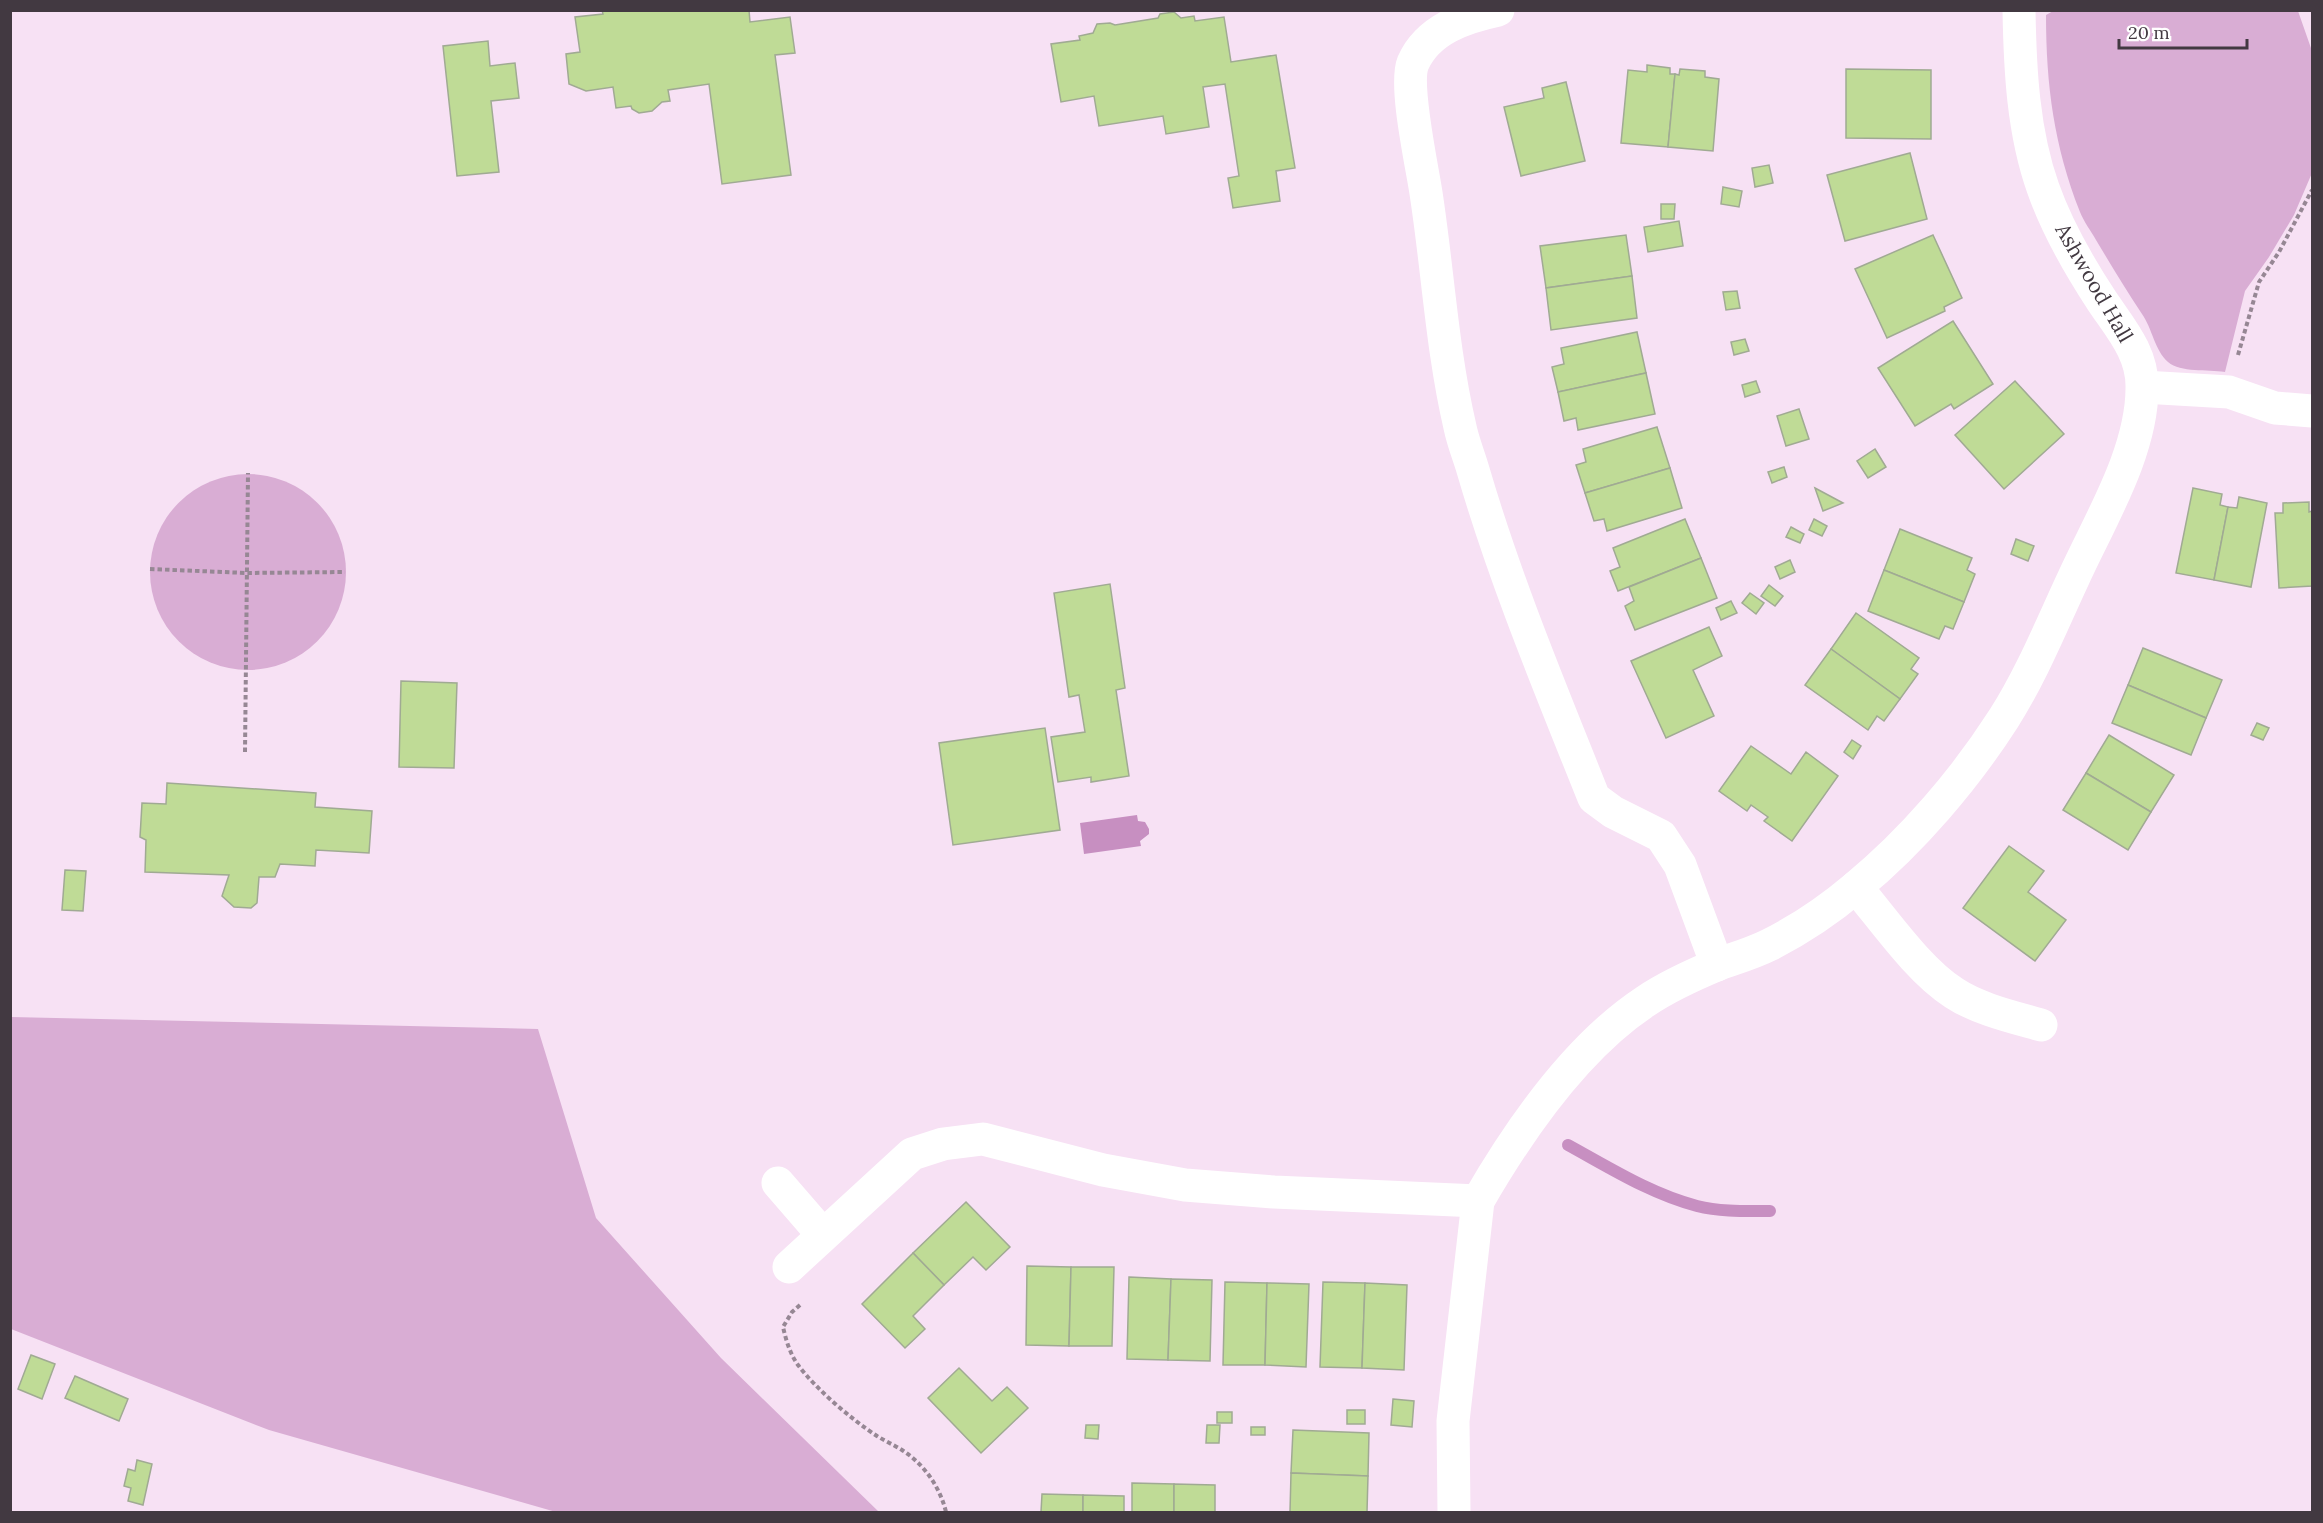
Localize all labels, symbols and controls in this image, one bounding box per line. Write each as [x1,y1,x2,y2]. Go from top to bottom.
scale bar [2119,12,2246,50]
text: 20 m [2128,21,2170,44]
street label: Ashwood Hall [2049,218,2139,347]

